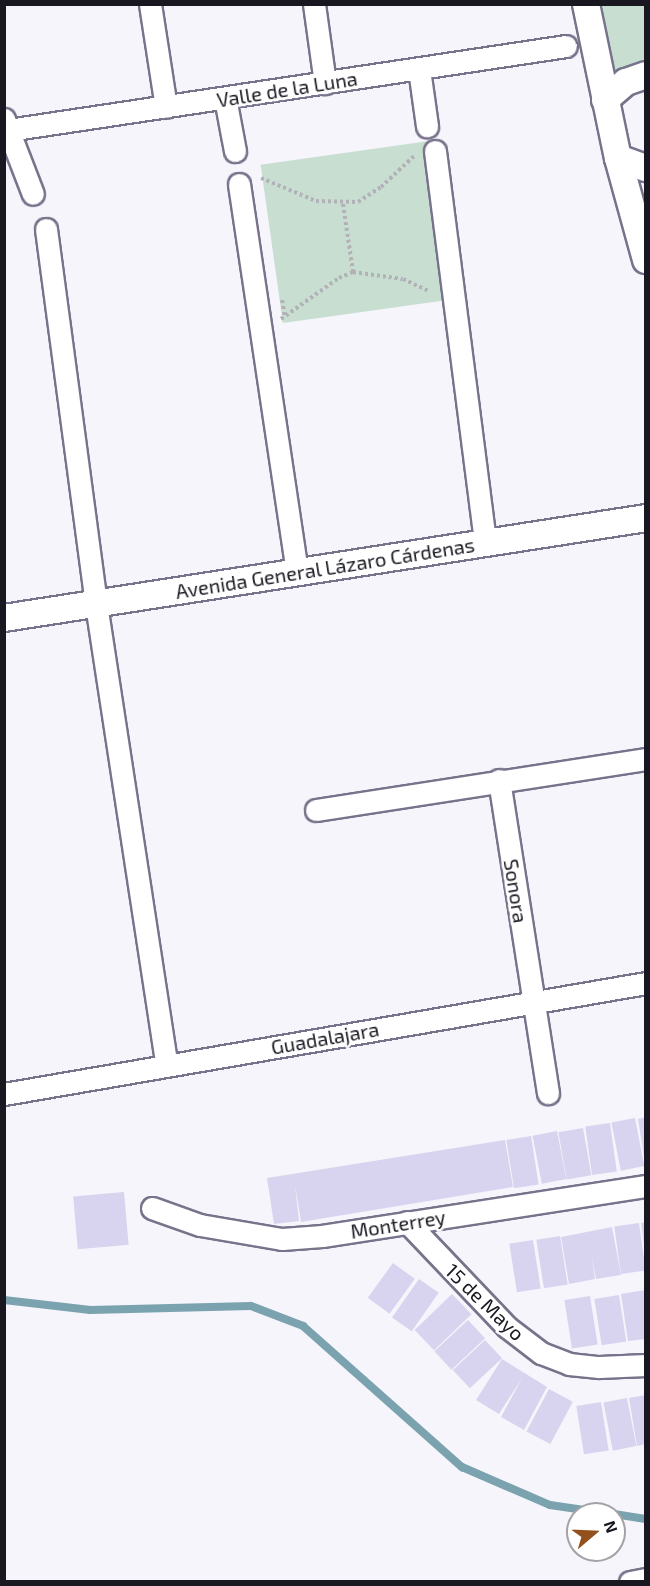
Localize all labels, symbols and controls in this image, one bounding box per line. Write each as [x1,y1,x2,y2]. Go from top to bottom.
street label: Valle de la Luna [215,66,359,112]
street label: Avenida General Lázaro Cárdenas [173,532,477,604]
street label: Sonora [499,857,533,925]
street label: Guadalajara [269,1017,381,1059]
street label: Monterrey [349,1205,447,1243]
street label: 15 de Mayo [441,1259,529,1345]
north arrow [566,1502,626,1562]
text: N [601,1518,622,1535]

